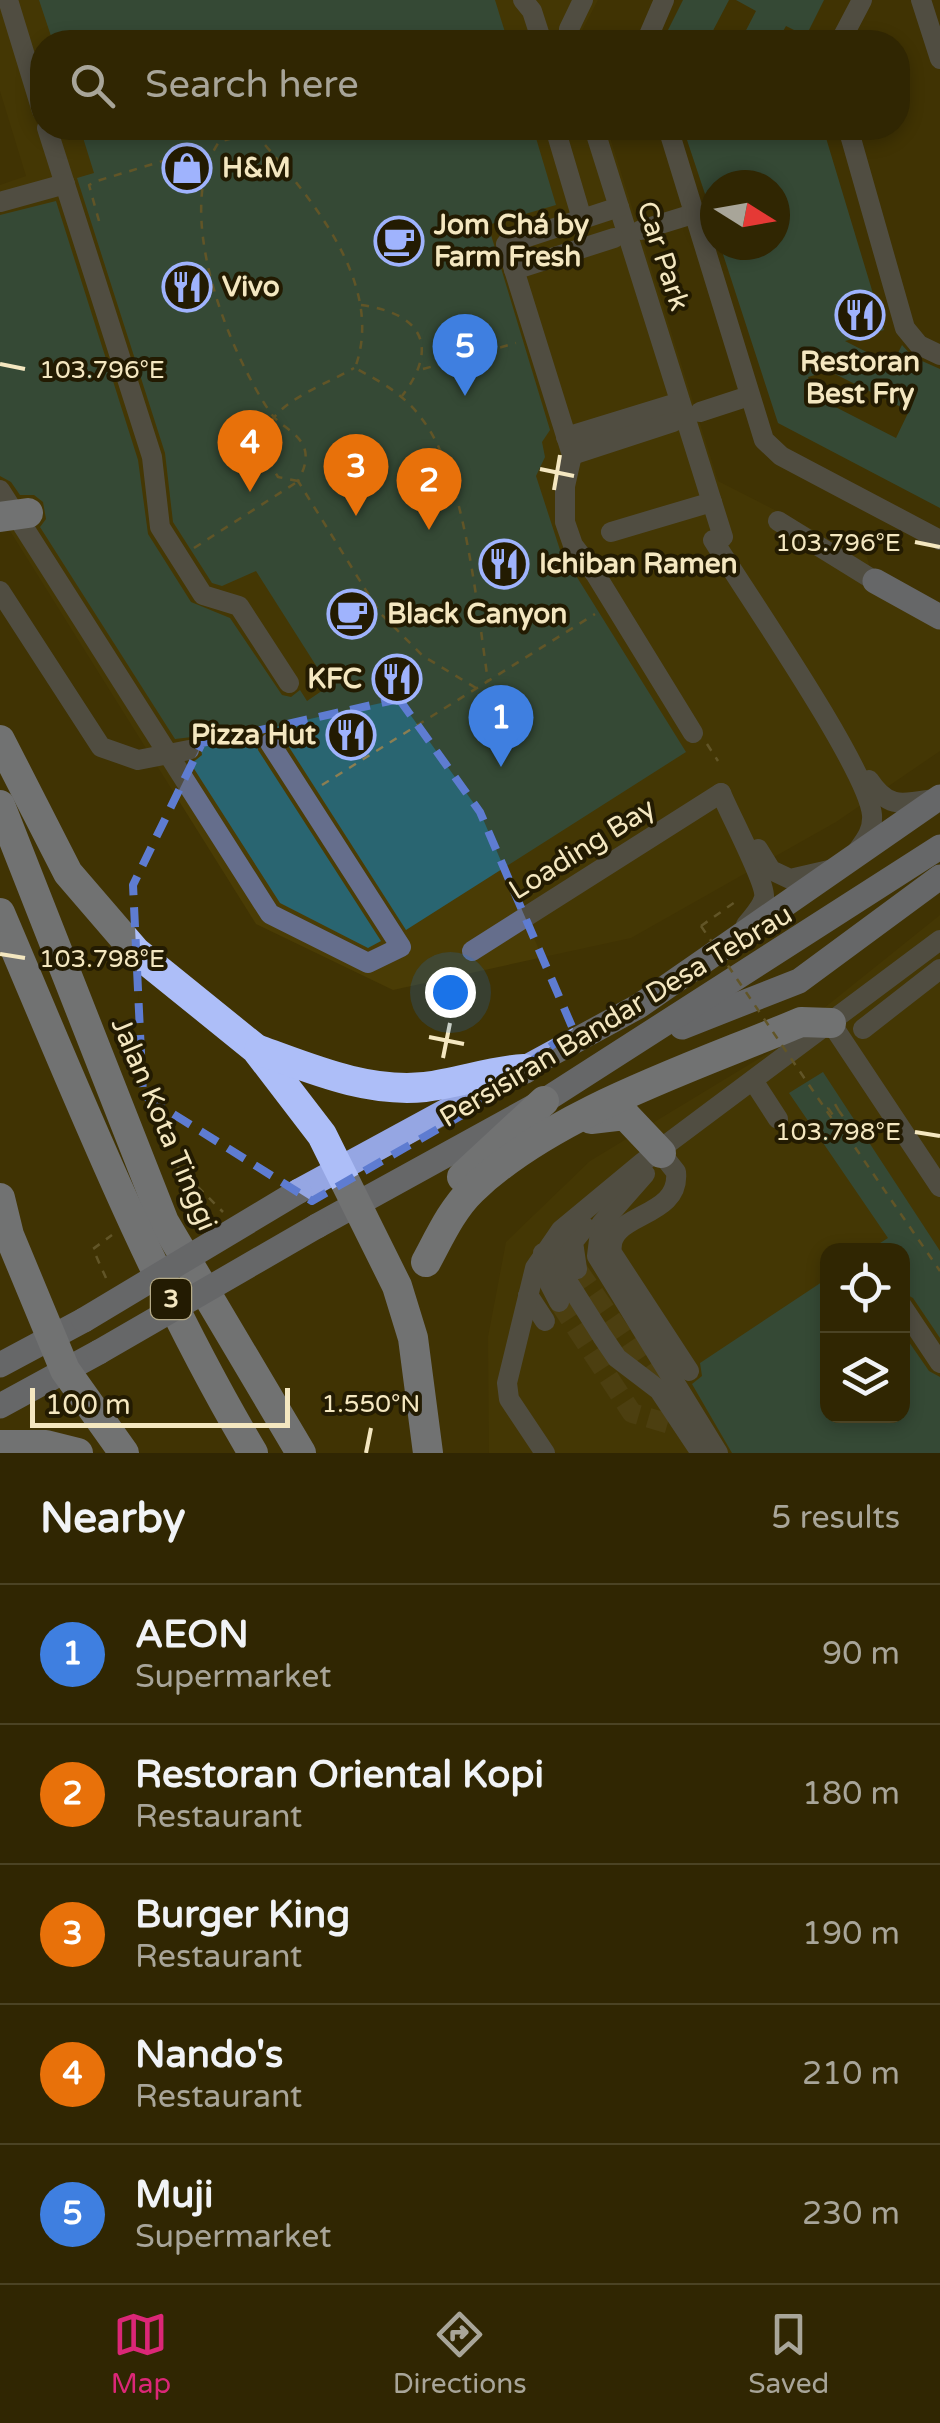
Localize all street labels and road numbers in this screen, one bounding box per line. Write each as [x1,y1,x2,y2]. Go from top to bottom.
street label: Car Park [629,197,697,315]
street label: Loading Bay [503,791,661,907]
street label: Persisiran Bandar Desa Tebrau [434,897,798,1135]
street label: Jalan Kota Tinggi [104,1012,224,1236]
road number: 3 [151,1279,191,1319]

